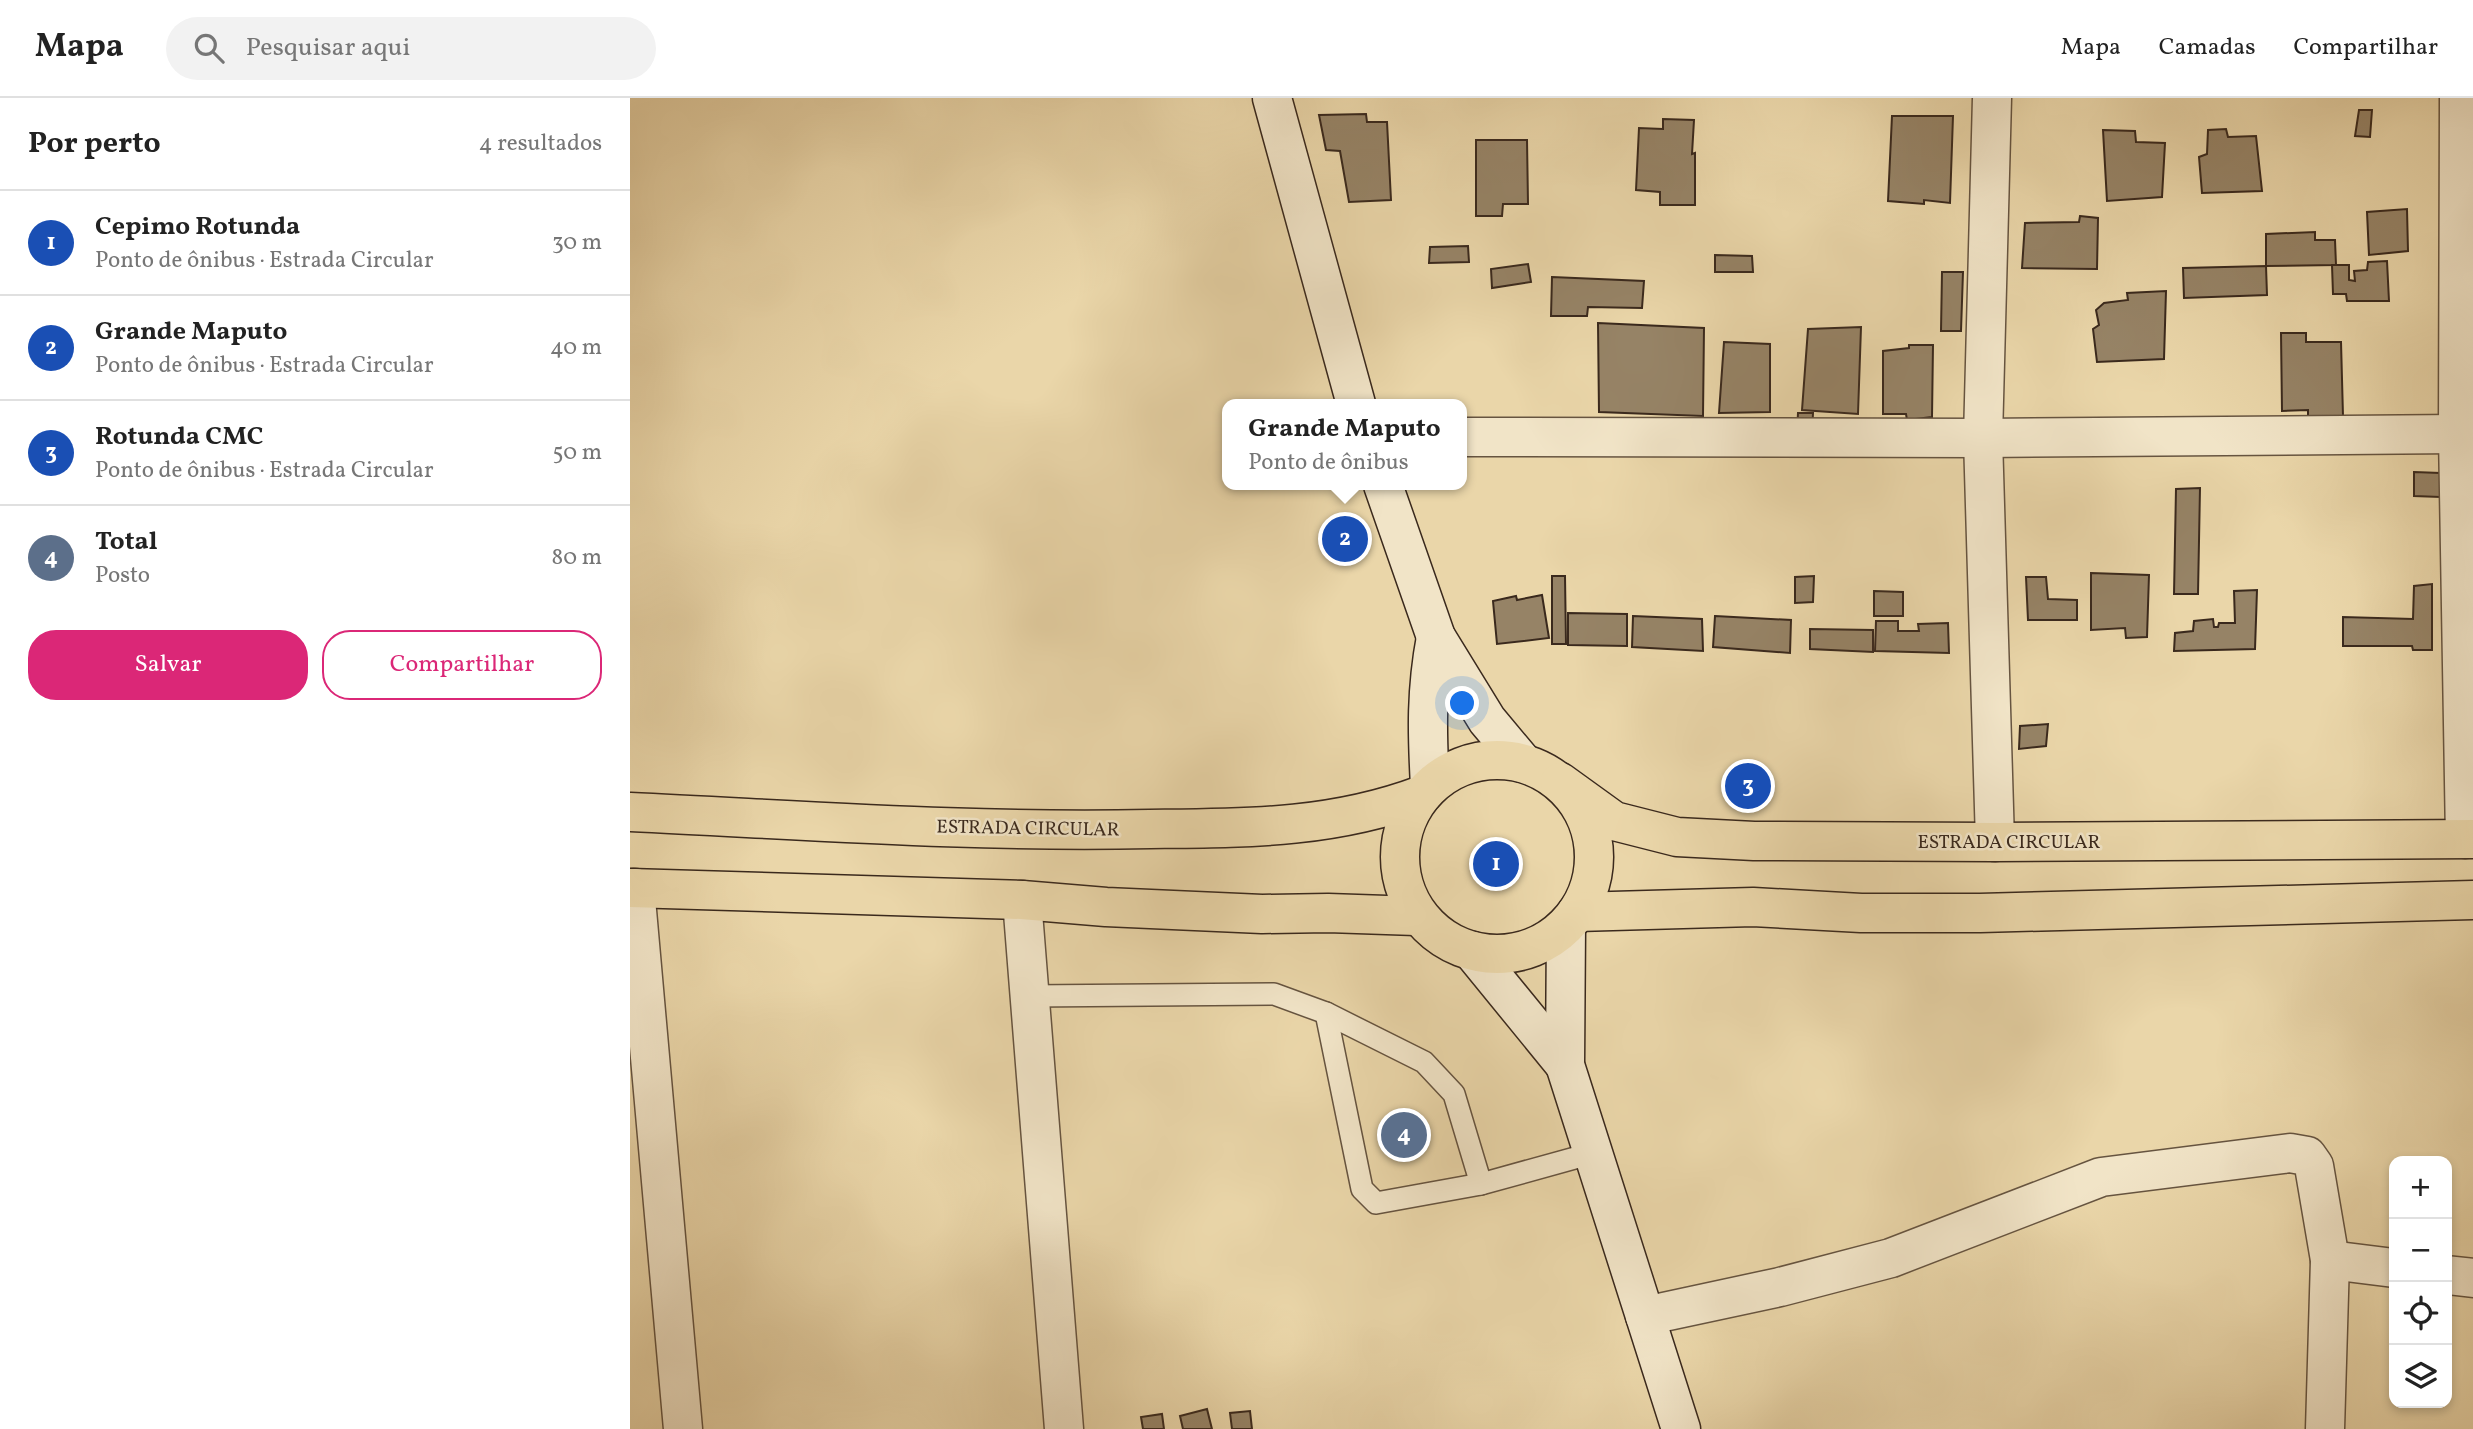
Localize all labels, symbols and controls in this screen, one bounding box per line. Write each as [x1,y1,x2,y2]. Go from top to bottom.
search box [166,17,656,80]
text: Mapa [35,25,124,71]
icon: search [190,29,228,67]
text: Pesquisar aqui [246,30,410,66]
text: Mapa [2061,31,2121,65]
text: Camadas [2159,31,2255,65]
text: Compartilhar [2293,31,2438,65]
text: Por perto [28,123,161,165]
text: 4 resultados [479,128,602,160]
text: Cepimo Rotunda [95,209,300,245]
text: 1 [46,227,56,259]
text: 30 m [552,227,602,259]
text: Ponto de ônibus · Estrada Circular [95,245,434,277]
text: Grande Maputo [95,314,287,350]
text: 2 [45,332,57,364]
text: 40 m [550,332,602,364]
text: Ponto de ônibus · Estrada Circular [95,350,434,382]
popup [1222,399,1467,490]
text: Grande Maputo [1248,411,1441,447]
text: Rotunda CMC [95,419,263,455]
text: 3 [45,437,57,469]
text: 50 m [553,437,602,469]
text: Ponto de ônibus [1248,447,1409,479]
text: Ponto de ônibus · Estrada Circular [95,455,434,487]
pin: 2 [1322,513,1368,565]
text: Total [95,524,158,560]
text: 4 [44,542,58,574]
text: 80 m [552,542,602,574]
text: Posto [95,560,150,592]
button: Salvar [28,630,308,700]
button: Compartilhar [322,630,602,700]
your location [1445,686,1479,720]
pin: 3 [1725,760,1771,812]
street label: ESTRADA CIRCULAR [936,814,1120,844]
street label: ESTRADA CIRCULAR [1917,830,2101,856]
pin: 1 [1473,838,1519,890]
pin: 4 [1381,1109,1427,1161]
map controls [2389,1156,2452,1408]
button: + [2389,1156,2452,1219]
button: − [2389,1219,2452,1282]
button: locate [2389,1282,2452,1345]
button: layers [2389,1345,2452,1408]

